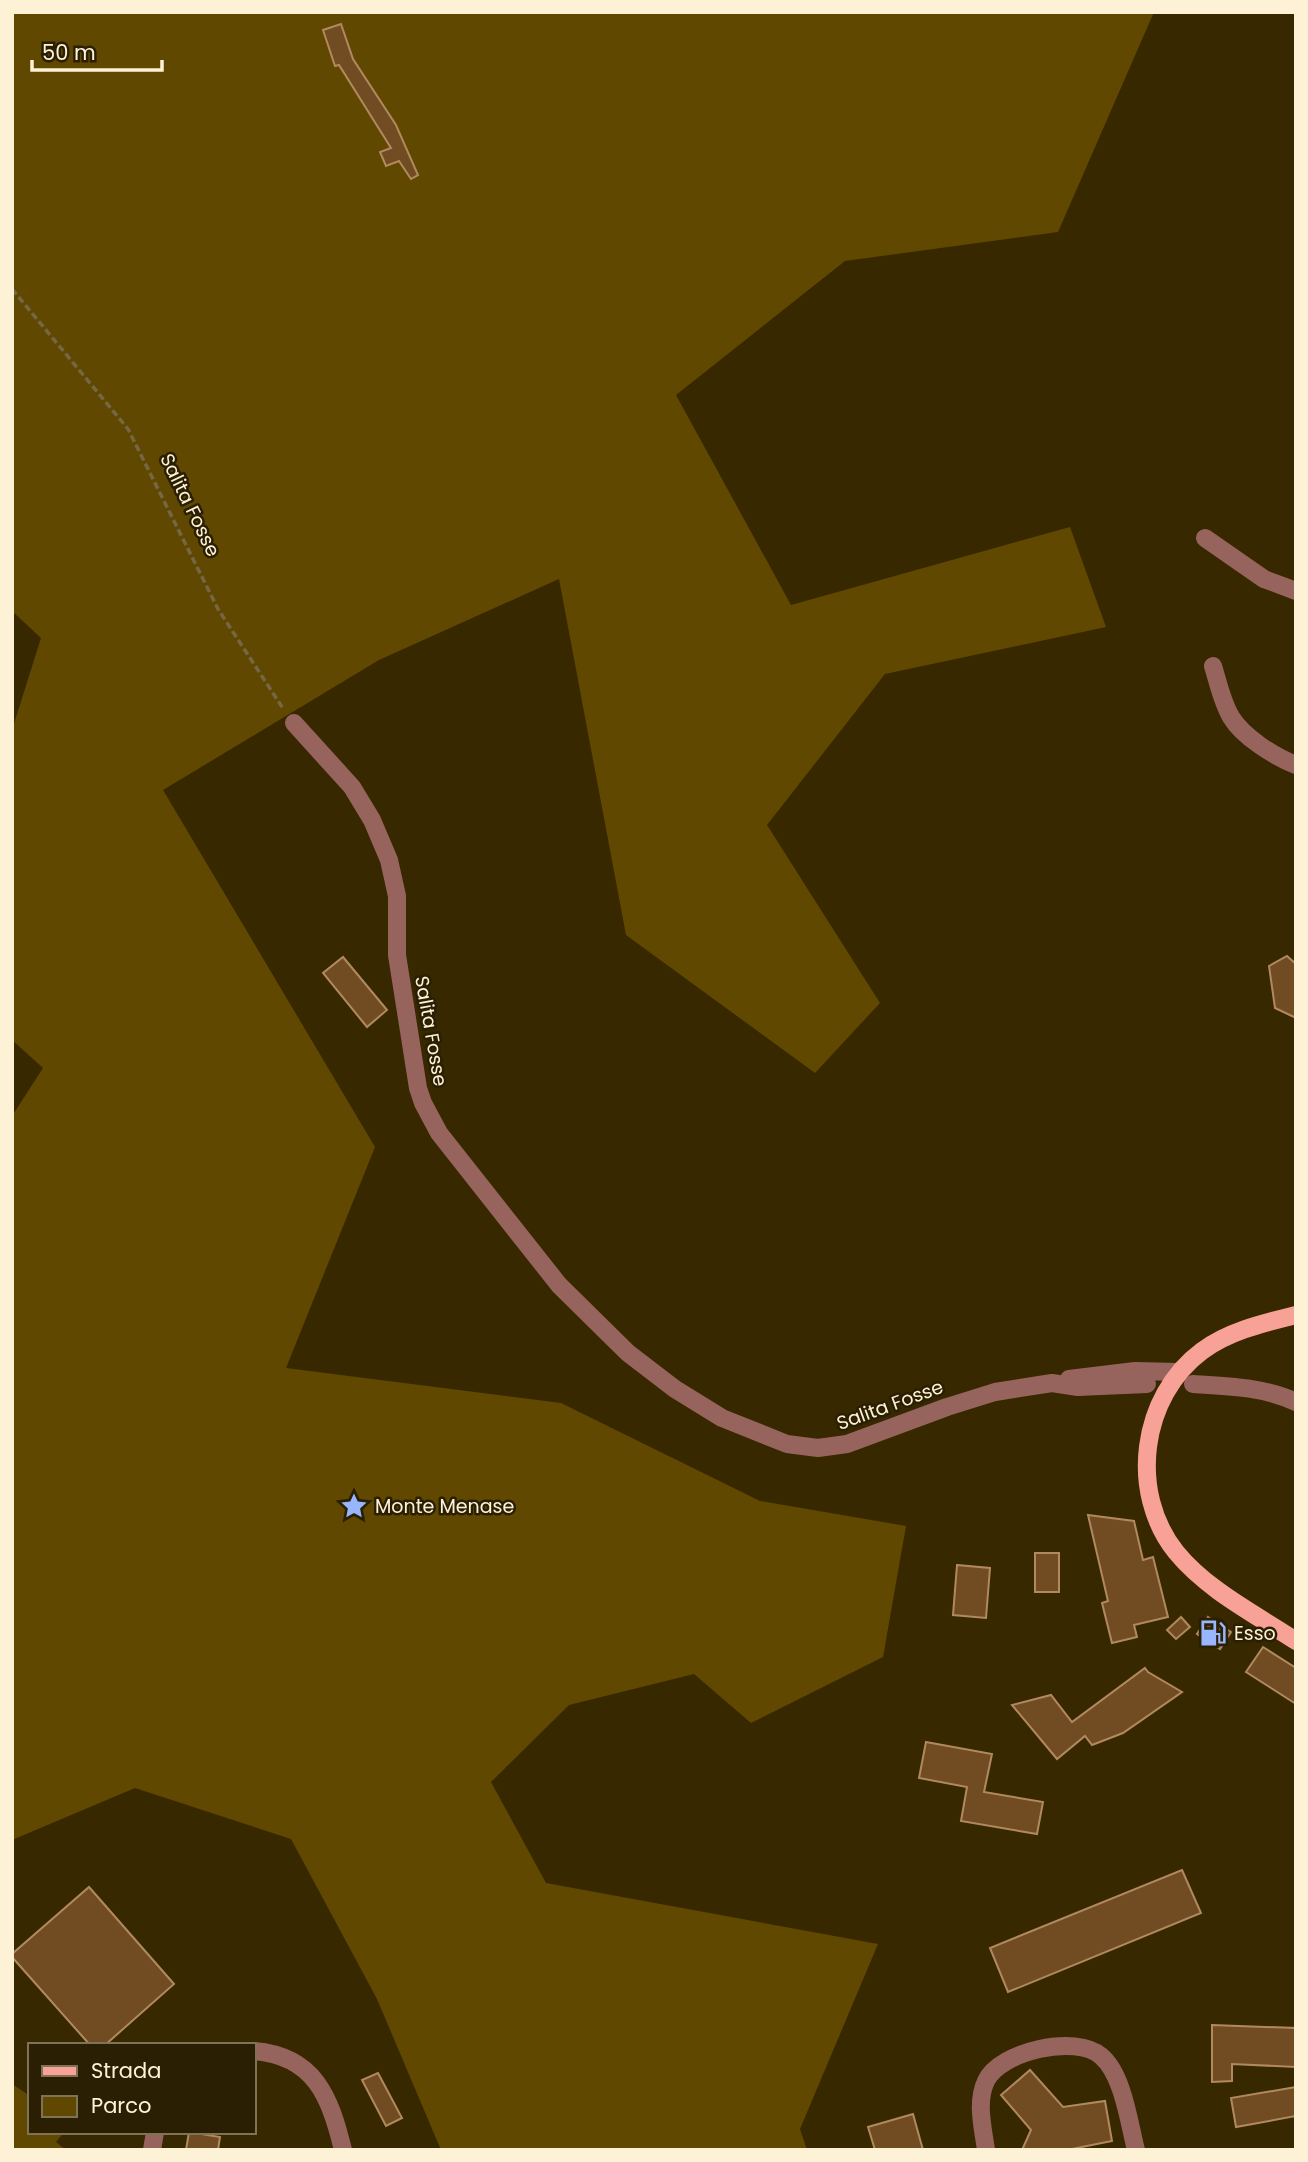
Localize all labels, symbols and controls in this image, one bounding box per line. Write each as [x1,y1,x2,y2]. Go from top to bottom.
scale bar [32,28,161,72]
text: 50 m [42,38,96,67]
street label: Salita Fosse [153,449,227,561]
street label: Salita Fosse [408,974,454,1088]
street label: Salita Fosse [833,1373,947,1437]
place icon: Monte Menase [339,1491,369,1521]
place label: Monte Menase [375,1493,514,1520]
fuel station icon: Esso [1198,1618,1228,1648]
place label: Esso [1234,1620,1276,1647]
legend [28,2043,256,2134]
text: Strada [91,2056,161,2085]
text: Parco [91,2091,151,2120]

